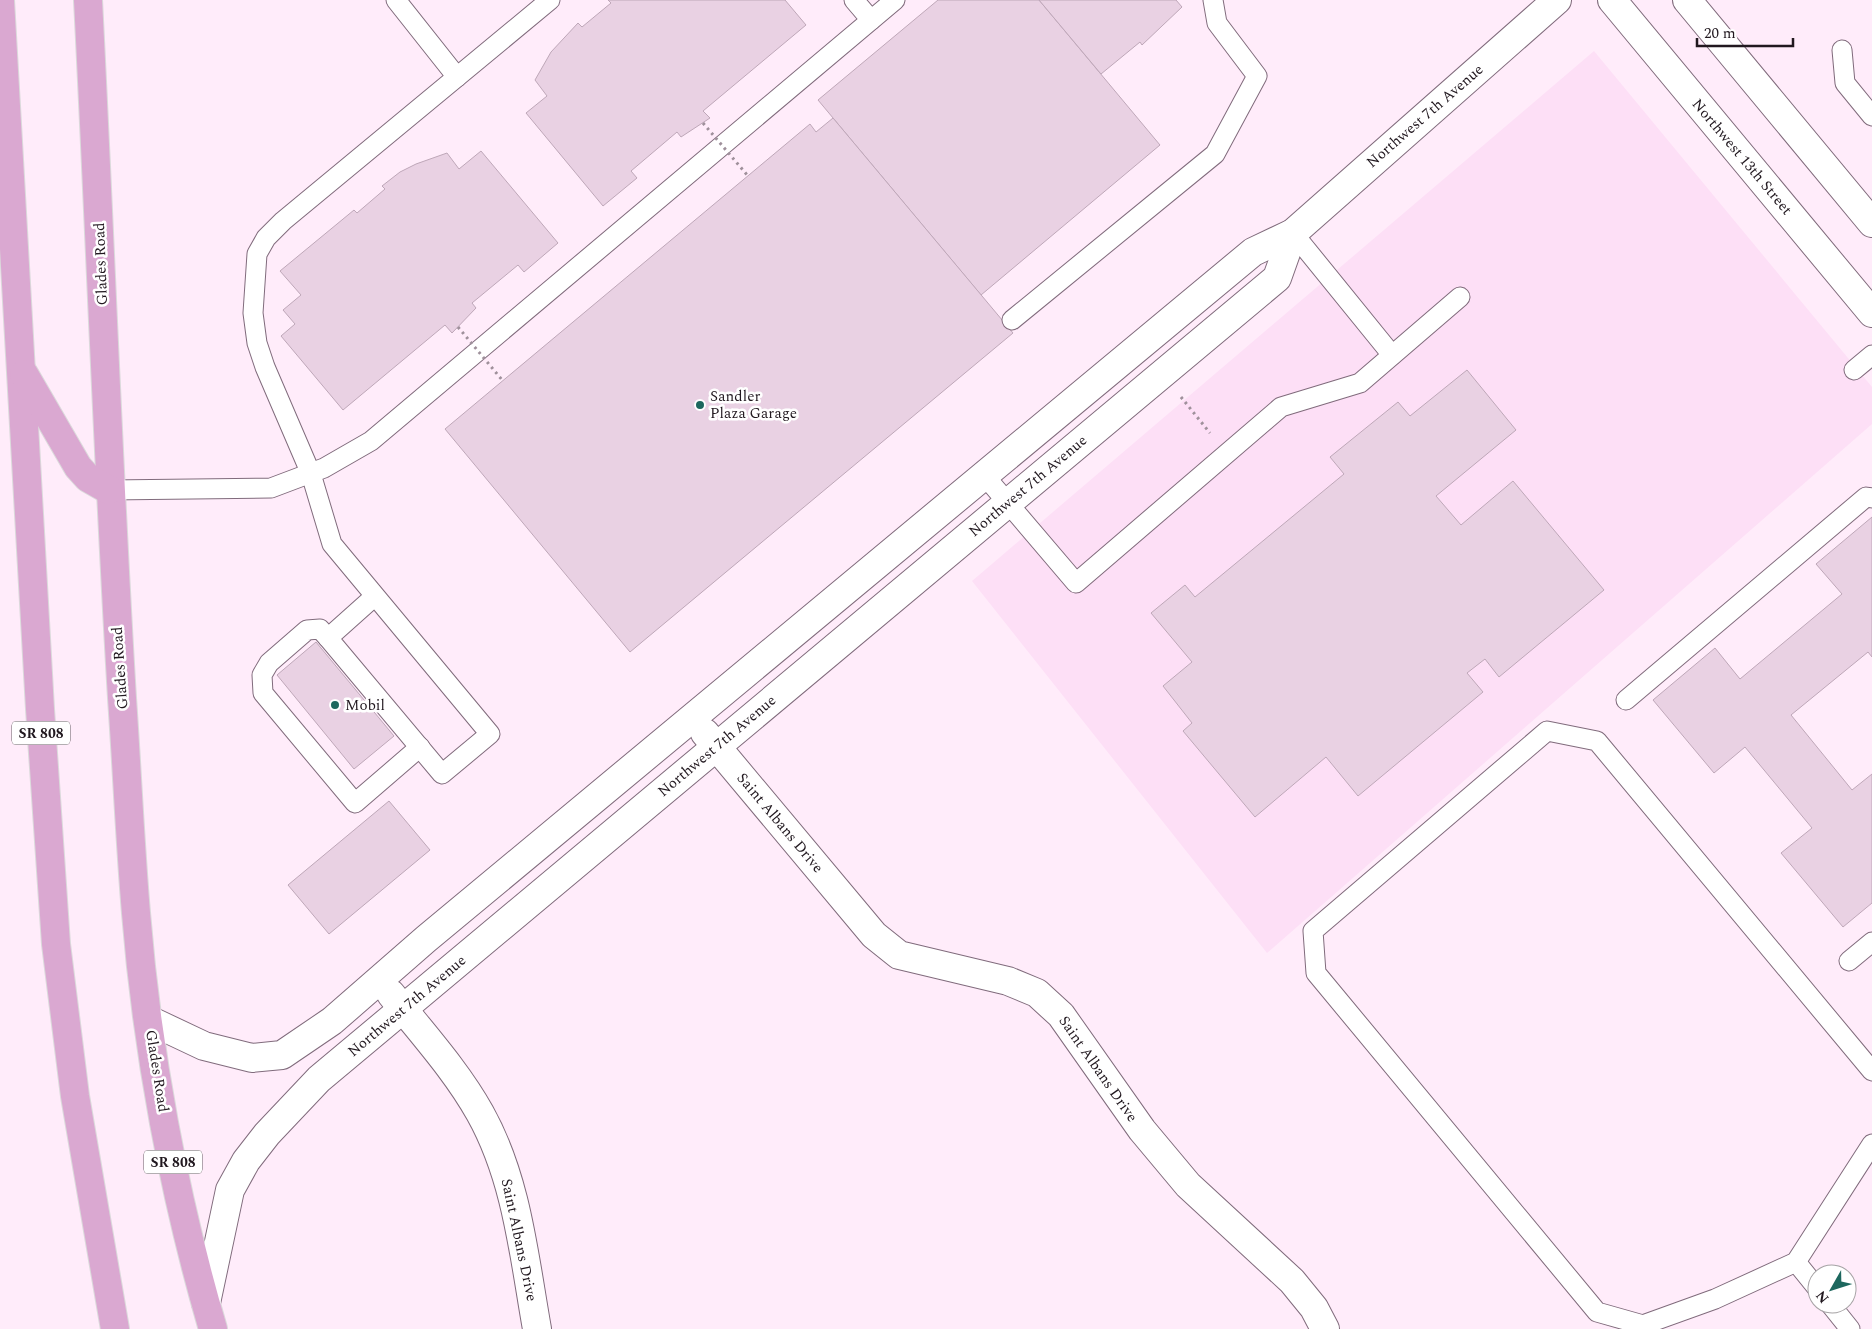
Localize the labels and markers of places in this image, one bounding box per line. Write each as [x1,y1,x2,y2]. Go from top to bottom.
place label: Sandler Plaza Garage [710,385,797,425]
marker: Sandler Plaza Garage [694,399,706,411]
place label: Mobil [345,694,385,717]
marker: Mobil [329,699,341,711]

